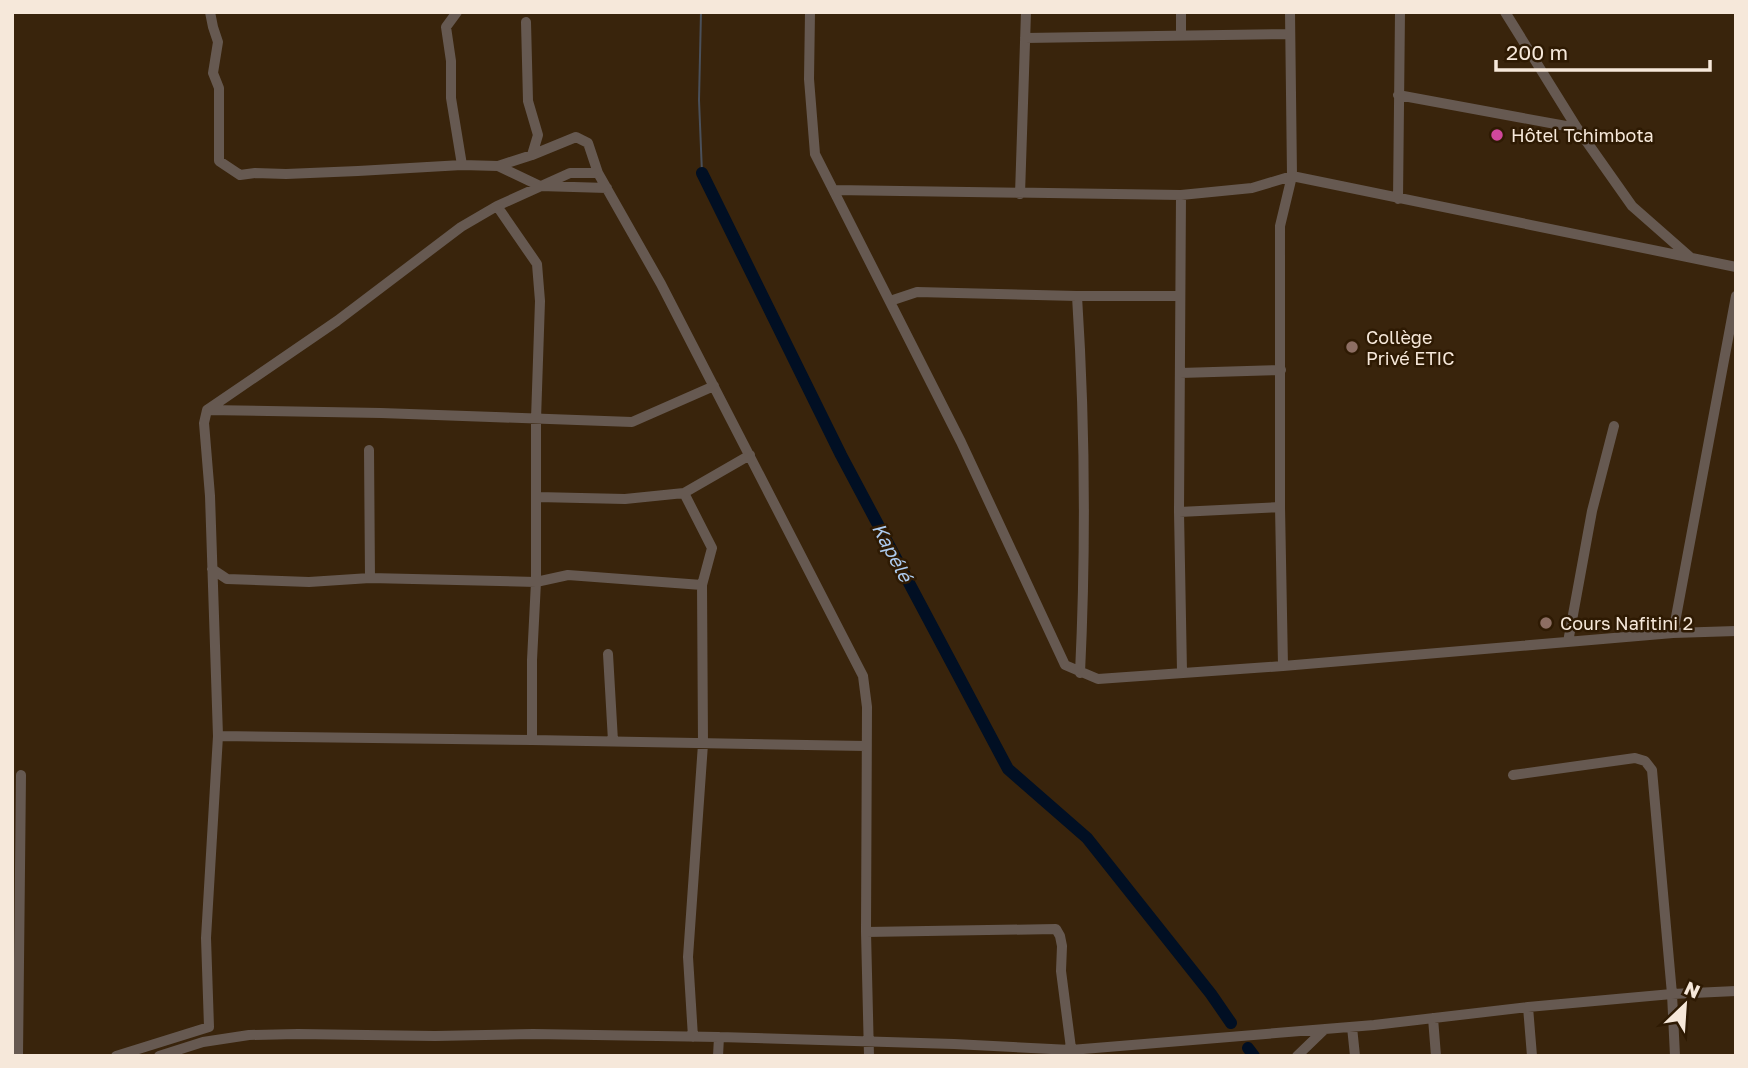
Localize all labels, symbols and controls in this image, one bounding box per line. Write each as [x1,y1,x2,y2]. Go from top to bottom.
scale bar [1496,28,1710,72]
text: 200 m [1506,39,1568,65]
place label: Hôtel Tchimbota [1511,124,1654,146]
marker: Hôtel Tchimbota [1489,127,1505,143]
place label: Collège Privé ETIC [1366,326,1455,369]
marker: Collège Privé ETIC [1344,339,1360,355]
water label: Kapélé [868,519,919,587]
place label: Cours Nafitini 2 [1560,612,1693,634]
marker: Cours Nafitini 2 [1538,615,1554,631]
north arrow [1650,970,1720,1040]
text: N [1681,976,1704,1003]

